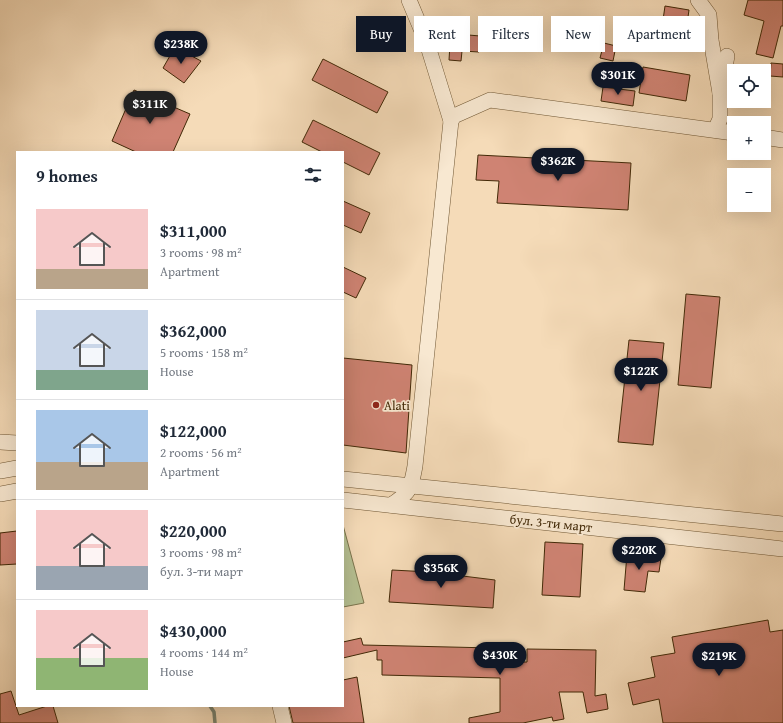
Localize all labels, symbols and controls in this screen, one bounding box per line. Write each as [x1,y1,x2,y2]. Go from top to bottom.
chip: Buy [356,16,406,52]
chip: Rent [414,16,470,52]
chip: Filters [478,16,543,52]
chip: New [551,16,605,52]
chip: Apartment [613,16,705,52]
pin: $238K [153,31,209,65]
text: $238K [163,34,199,53]
pin: $301K [590,62,646,96]
map controls [727,64,771,212]
button: locate [727,64,771,108]
text: $301K [600,65,636,84]
pin: $311K [122,91,178,125]
text: $311K [132,94,168,113]
button: + [727,116,771,160]
pin: $362K [530,148,586,182]
text: $362K [540,151,576,170]
text: 9 homes [36,163,98,188]
icon: filters [302,164,324,186]
button: − [727,168,771,212]
text: $311,000 [160,218,226,243]
icon: home [68,225,116,273]
text: 3 rooms · 98 m² [160,243,242,262]
text: Apartment [160,262,220,281]
text: $362,000 [160,318,226,343]
icon: home [68,326,116,374]
text: 5 rooms · 158 m² [160,343,248,362]
pin: $122K [613,358,669,392]
text: $122K [623,361,659,380]
text: House [160,362,194,381]
place label: Alati [384,396,410,415]
marker: Alati [371,400,381,410]
text: $122,000 [160,418,226,443]
icon: home [68,426,116,474]
text: 2 rooms · 56 m² [160,443,242,462]
text: Apartment [160,462,220,481]
street label: бул. 3-ти март [509,509,594,537]
text: $220,000 [160,518,226,543]
icon: home [68,526,116,574]
pin: $220K [611,537,667,571]
text: $220K [621,540,657,559]
text: 3 rooms · 98 m² [160,543,242,562]
pin: $356K [413,555,469,589]
text: $356K [423,558,459,577]
text: бул. 3-ти март [160,562,243,581]
text: $430,000 [160,618,226,643]
icon: home [68,626,116,674]
pin: $430K [472,642,528,676]
text: 4 rooms · 144 m² [160,643,248,662]
pin: $219K [691,643,747,677]
text: $430K [482,645,518,664]
text: $219K [701,646,737,665]
text: House [160,662,194,681]

